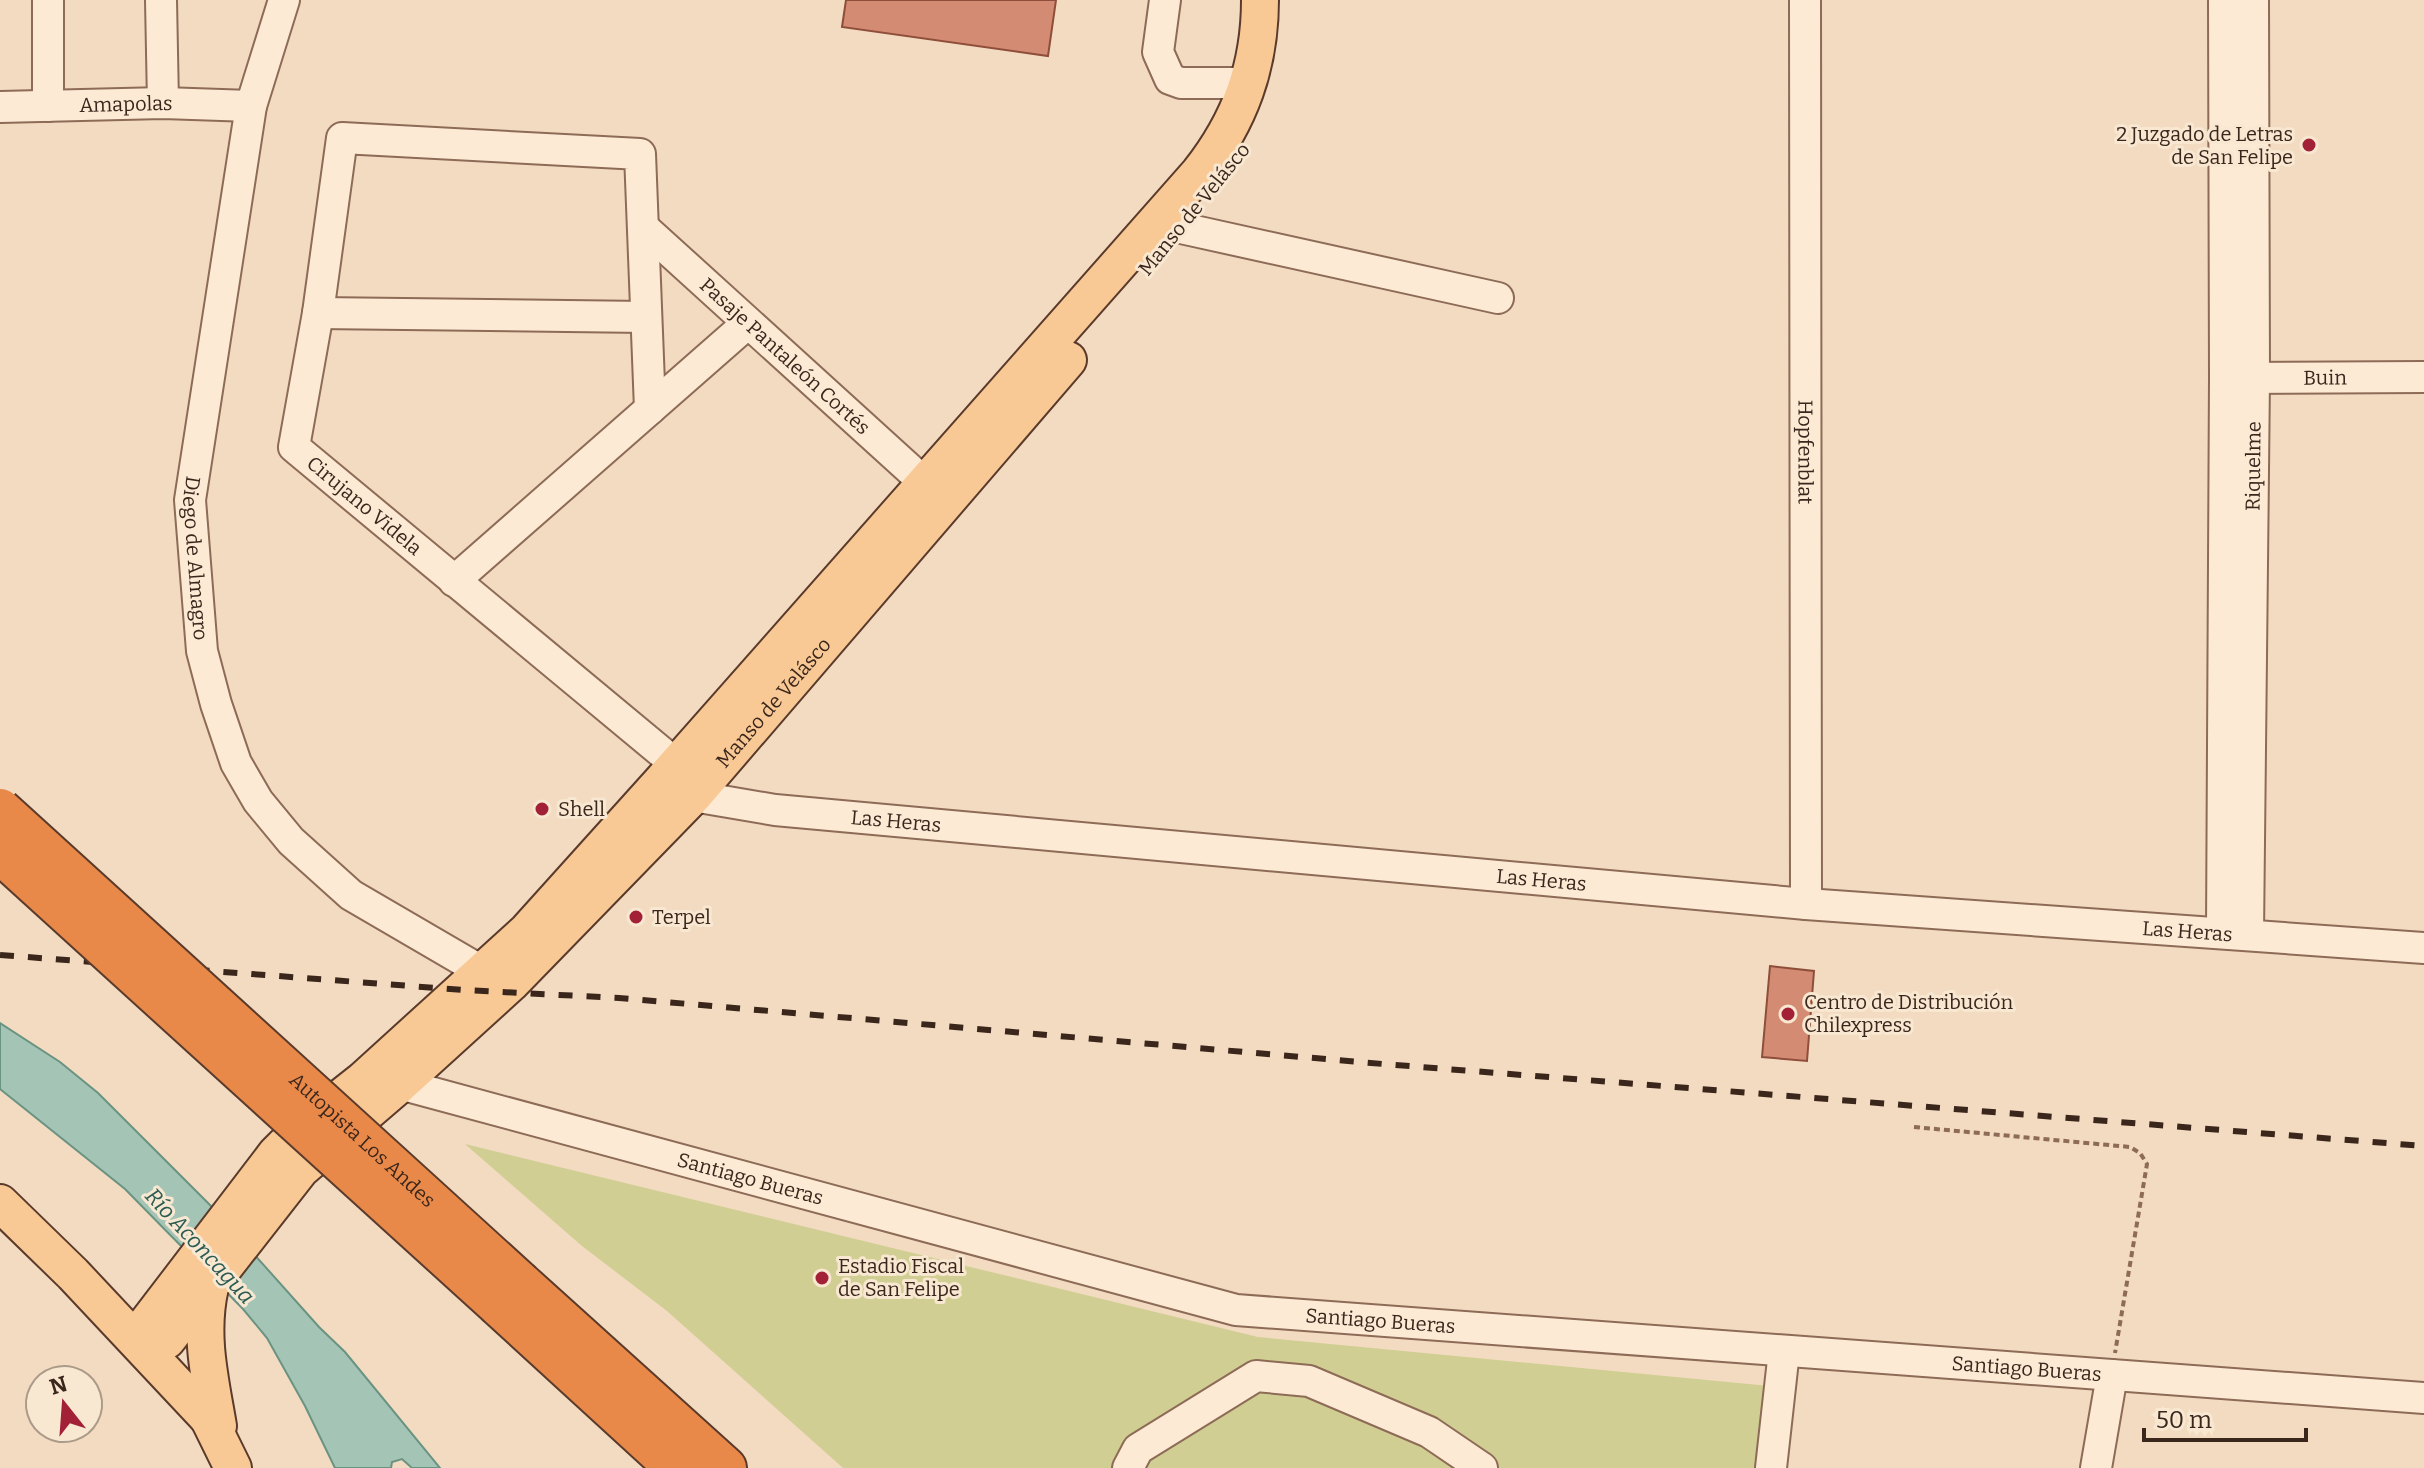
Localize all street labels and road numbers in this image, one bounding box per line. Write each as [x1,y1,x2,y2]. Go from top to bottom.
street label: Amapolas [79,91,173,117]
street label: Manso de Velásco [1133,138,1255,280]
street label: Pasaje Pantaleón Cortés [695,273,875,439]
street label: Buin [2303,365,2347,390]
street label: Hopfenblat [1793,400,1818,504]
street label: Riquelme [2241,421,2266,511]
street label: Cirujano Videla [302,451,427,560]
street label: Diego de Almagro [178,474,213,641]
street label: Manso de Velásco [711,633,836,772]
street label: Las Heras [850,805,942,837]
street label: Las Heras [1495,864,1588,896]
street label: Las Heras [2141,916,2233,946]
street label: Autopista Los Andes [285,1067,440,1212]
street label: Santiago Bueras [675,1148,826,1210]
street label: Santiago Bueras [1305,1303,1456,1338]
street label: Santiago Bueras [1951,1351,2102,1386]

